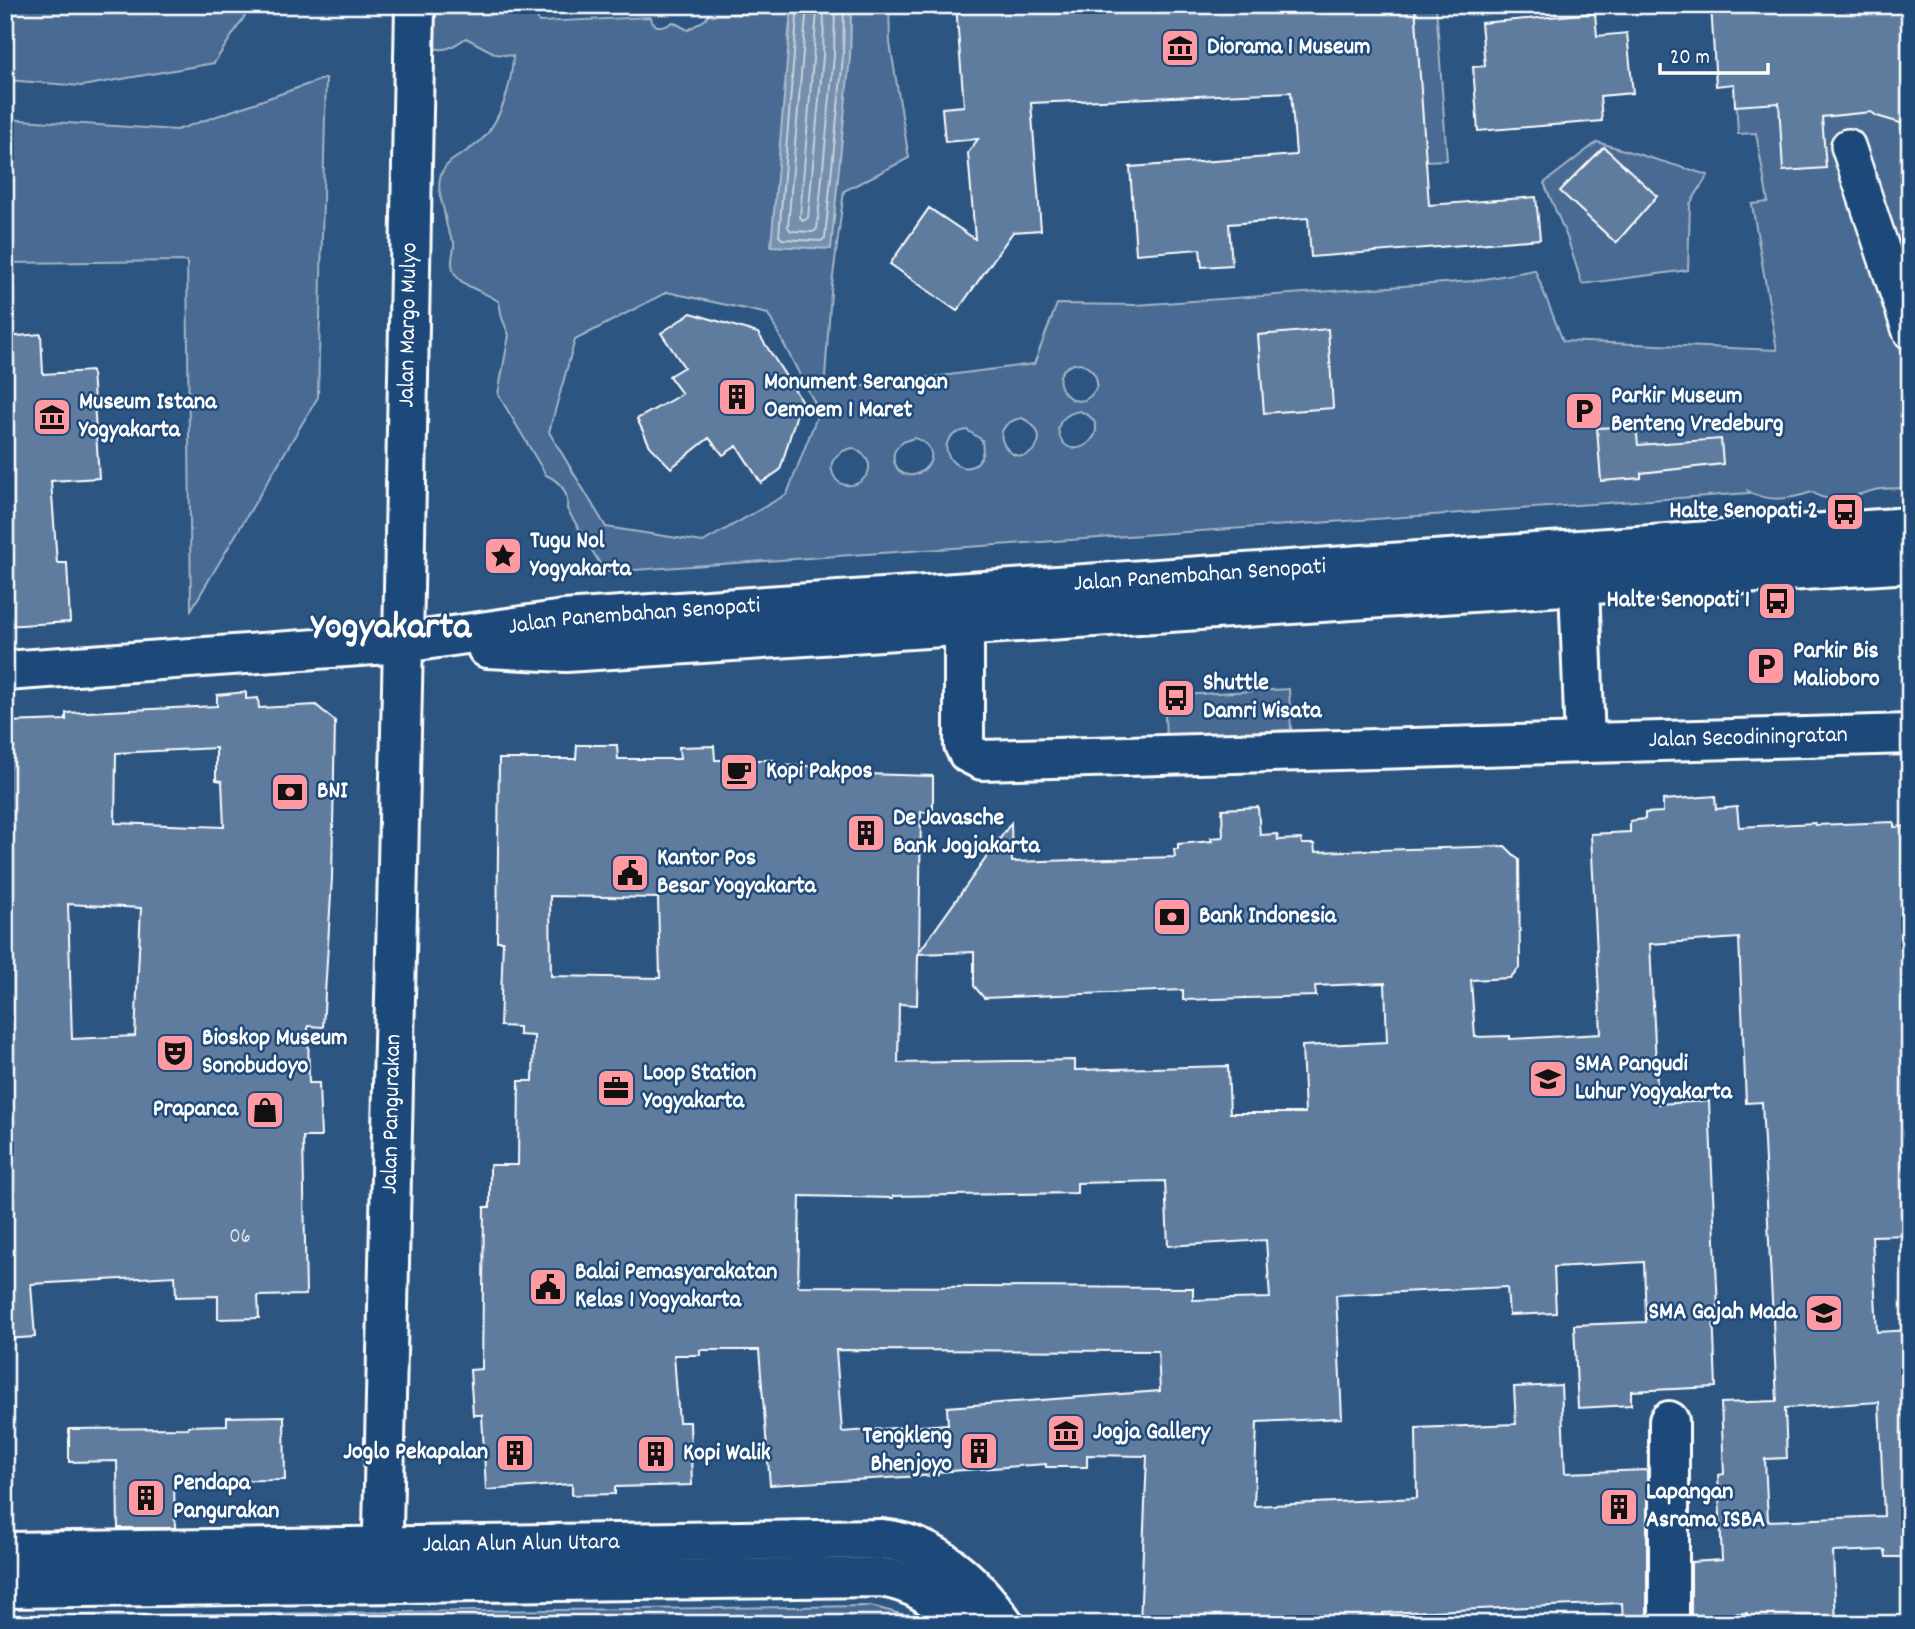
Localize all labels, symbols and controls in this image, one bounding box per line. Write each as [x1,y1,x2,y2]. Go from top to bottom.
museum icon: Diorama 1 Museum [1159,27,1201,69]
place label: Diorama 1 Museum [1207,31,1371,65]
scale bar [1660,32,1768,76]
text: 20 m [1670,44,1710,74]
street label: Jalan Margo Mulyo [390,242,428,408]
place label: Monument Serangan Oemoem 1 Maret [764,366,948,428]
building icon: Monument Serangan Oemoem 1 Maret [716,376,758,418]
place label: Parkir Museum Benteng Vredeburg [1611,380,1784,442]
place label: Museum Istana Yogyakarta [78,386,217,448]
parking icon: Parkir Museum Benteng Vredeburg [1563,390,1605,432]
museum icon: Museum Istana Yogyakarta [31,396,73,438]
bus stop icon: Halte Senopati 2 [1824,491,1866,533]
place label: Halte Senopati 2 [1669,495,1818,529]
place label: Tugu Nol Yogyakarta [529,525,632,587]
place icon: Tugu Nol Yogyakarta [482,535,524,577]
street label: Jalan Panembahan Senopati [1072,550,1327,602]
bus stop icon: Halte Senopati 1 [1756,580,1798,622]
place label: Halte Senopati 1 [1607,584,1750,618]
street label: Jalan Panembahan Senopati [506,589,762,645]
district label: Yogyakarta [310,602,472,657]
place label: Parkir Bis Malioboro [1793,635,1880,697]
parking icon: Parkir Bis Malioboro [1745,645,1787,687]
place label: Shuttle Damri Wisata [1203,667,1322,729]
bus stop icon: Shuttle Damri Wisata [1155,677,1197,719]
street label: Jalan Secodiningratan [1648,719,1848,758]
cafe icon: Kopi Pakpos [718,751,760,793]
place label: Kopi Pakpos [766,755,873,789]
bank icon: BNI [269,771,311,813]
place label: BNI [317,775,348,809]
place label: De Javasche Bank Jogjakarta [893,802,1040,864]
building icon: De Javasche Bank Jogjakarta [845,812,887,854]
place label: Kantor Pos Besar Yogyakarta [657,842,817,904]
public building icon: Kantor Pos Besar Yogyakarta [609,852,651,894]
bank icon: Bank Indonesia [1151,896,1193,938]
place label: Bank Indonesia [1199,900,1337,934]
place label: Bioskop Museum Sonobudoyo [202,1022,348,1084]
theatre icon: Bioskop Museum Sonobudoyo [154,1032,196,1074]
street label: Jalan Pangurakan [374,1034,411,1195]
place label: SMA Pangudi Luhur Yogyakarta [1575,1048,1733,1110]
place label: Loop Station Yogyakarta [642,1057,756,1119]
school or university icon: SMA Pangudi Luhur Yogyakarta [1527,1058,1569,1100]
office icon: Loop Station Yogyakarta [595,1067,637,1109]
shop icon: Prapanca [244,1089,286,1131]
place label: Prapanca [153,1093,239,1127]
house number: 06 [229,1223,251,1253]
place label: Balai Pemasyarakatan Kelas 1 Yogyakarta [575,1256,777,1318]
public building icon: Balai Pemasyarakatan Kelas 1 Yogyakarta [527,1266,569,1308]
school or university icon: SMA Gajah Mada [1803,1292,1845,1334]
place label: SMA Gajah Mada [1649,1296,1798,1330]
museum icon: Jogja Gallery [1045,1412,1087,1454]
place label: Jogja Gallery [1093,1416,1211,1450]
place label: Tengkleng Bhenjoyo [863,1420,952,1482]
building icon: Tengkleng Bhenjoyo [958,1430,1000,1472]
building icon: Joglo Pekapalan [494,1432,536,1474]
building icon: Kopi Walik [635,1433,677,1475]
place label: Joglo Pekapalan [343,1436,488,1470]
place label: Kopi Walik [683,1437,771,1471]
place label: Pendapa Pangurakan [173,1467,279,1529]
place label: Lapangan Asrama ISBA [1646,1476,1765,1538]
building icon: Pendapa Pangurakan [125,1477,167,1519]
building icon: Lapangan Asrama ISBA [1598,1486,1640,1528]
street label: Jalan Alun Alun Utara [422,1526,620,1563]

